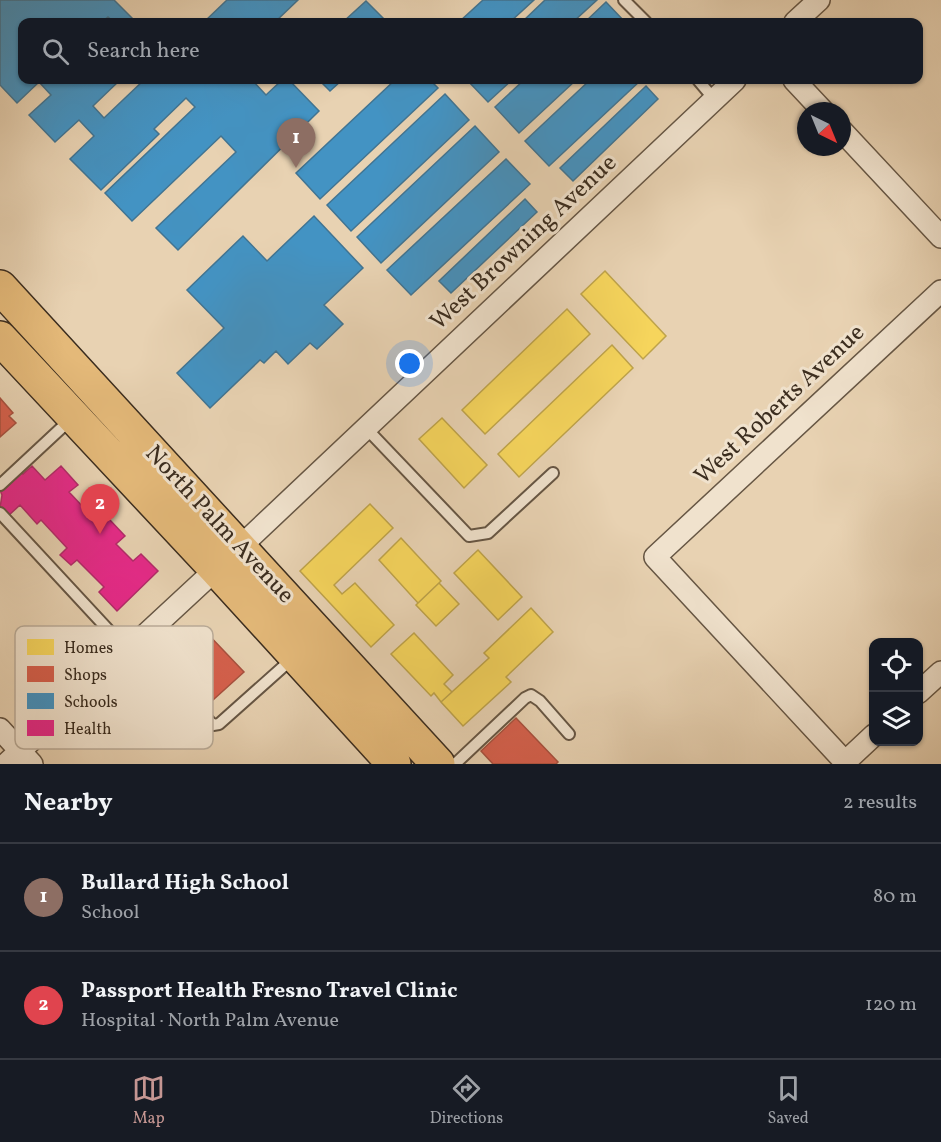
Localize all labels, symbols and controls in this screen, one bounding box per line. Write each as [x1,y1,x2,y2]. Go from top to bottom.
search box [18,18,923,84]
icon: search [39,35,72,68]
text: Search here [87,36,200,67]
north arrow [797,102,851,156]
pin: 1 [276,118,316,168]
street label: West Browning Avenue [423,147,625,339]
street label: West Roberts Avenue [687,317,873,493]
your location [395,349,424,378]
street label: North Palm Avenue [136,438,302,612]
pin: 2 [80,484,120,534]
legend [15,626,213,749]
text: Homes [64,638,113,660]
map controls [869,638,923,746]
button: locate [869,638,923,692]
text: Shops [64,665,107,687]
text: Schools [64,692,118,714]
button: layers [869,692,923,746]
text: Health [64,719,112,741]
text: Nearby [24,785,113,821]
text: 2 results [843,789,917,817]
text: Bullard High School [81,868,289,899]
text: 1 [39,883,48,911]
text: 80 m [873,883,917,911]
text: School [81,899,139,927]
text: Passport Health Fresno Travel Clinic [81,976,457,1007]
text: 2 [38,991,49,1019]
text: 120 m [865,991,917,1019]
text: Hospital · North Palm Avenue [81,1007,339,1035]
tab: Map [132,1072,165,1130]
tab: Directions [430,1072,503,1130]
tab: Saved [768,1072,809,1130]

